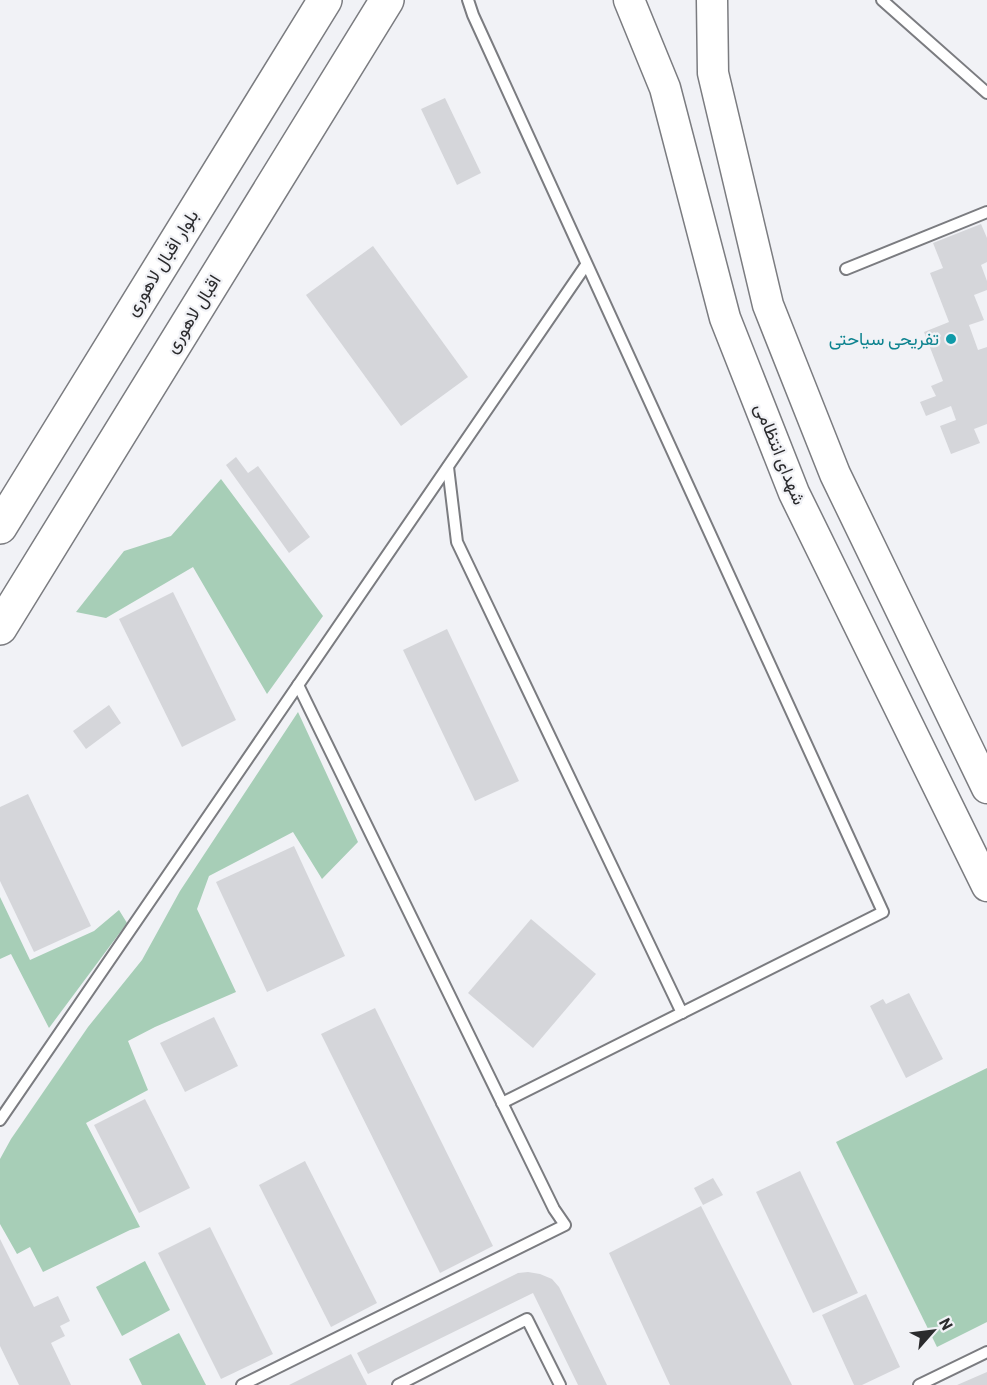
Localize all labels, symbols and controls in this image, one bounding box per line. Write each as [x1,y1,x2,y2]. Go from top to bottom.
street label: بلوار اقبال لاهوری [121,206,203,320]
street label: اقبال لاهوری [161,271,225,357]
place label: تفریحی سیاحتی [829,327,939,350]
marker: تفریحی سیاحتی [944,332,958,346]
street label: شهدای انتظامی [750,400,811,508]
north arrow [903,1301,963,1361]
text: N [936,1315,958,1333]

